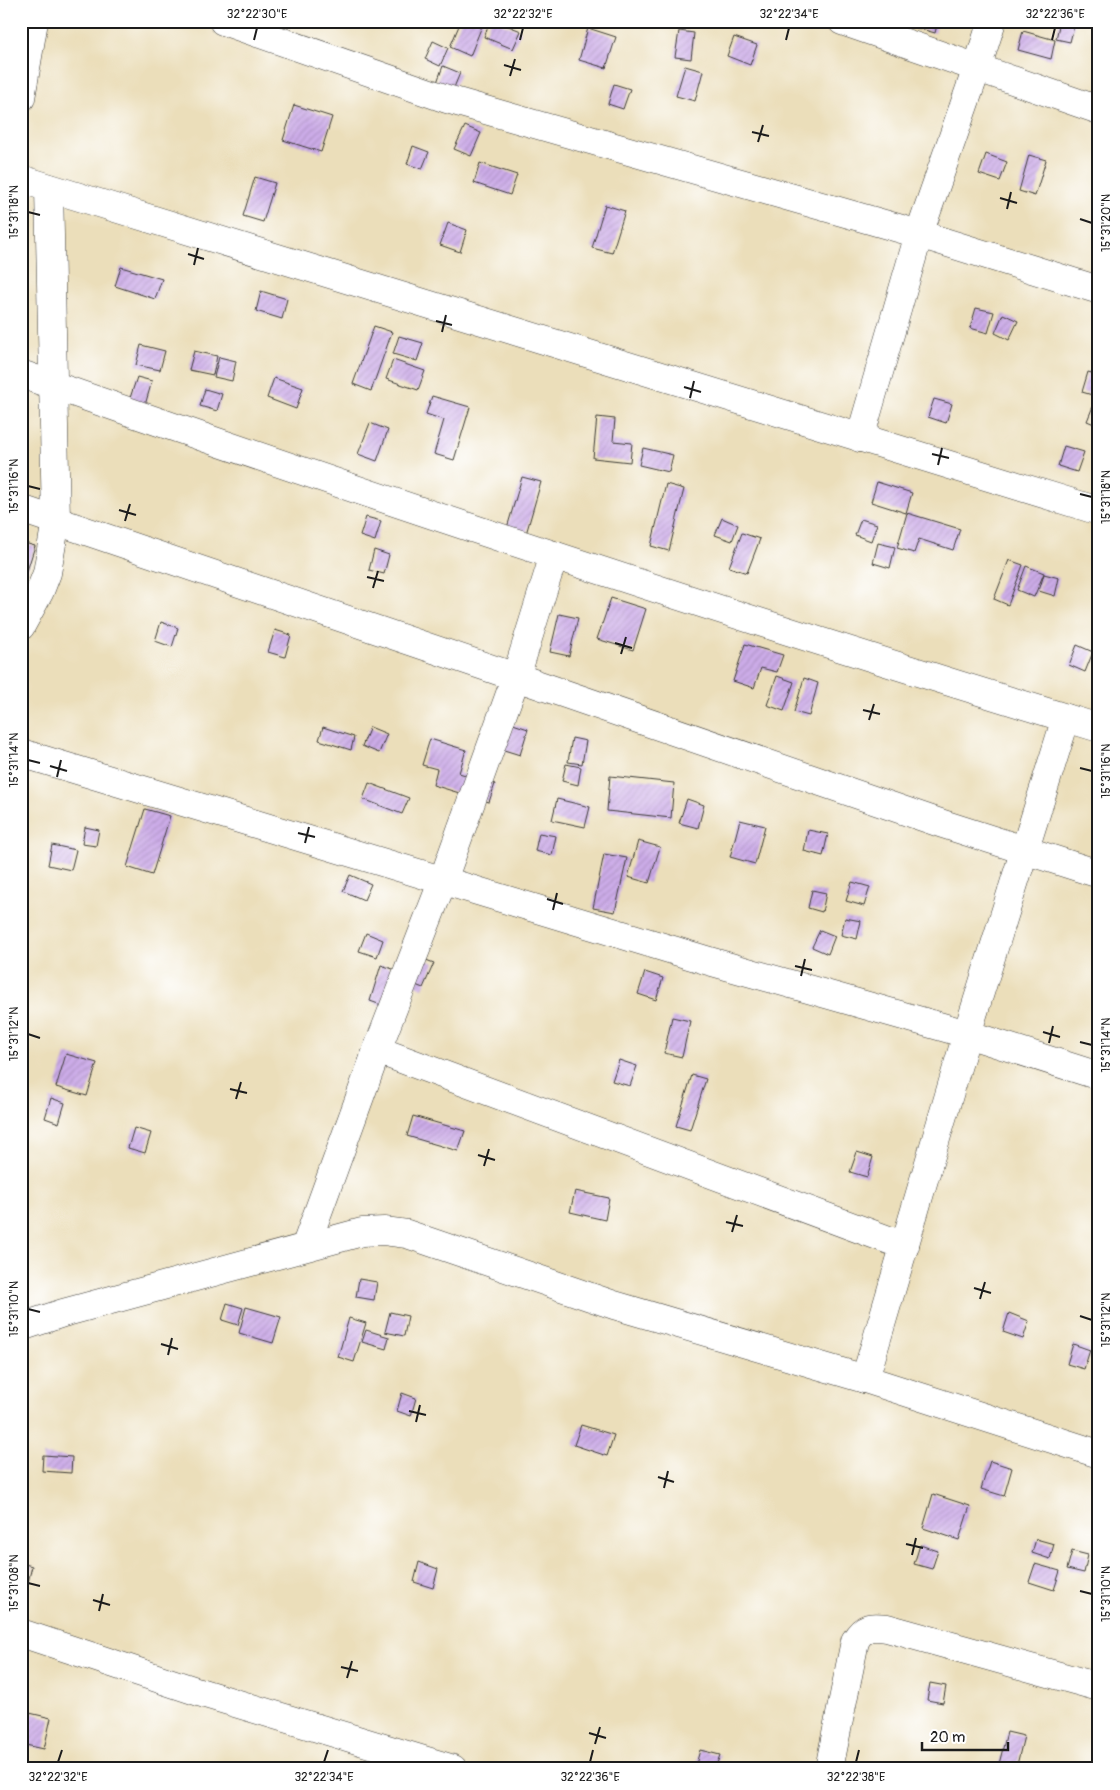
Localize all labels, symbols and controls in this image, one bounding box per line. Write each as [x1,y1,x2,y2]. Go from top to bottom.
text: 32°22'30"E [227,7,287,22]
text: 32°22'32"E [494,7,552,22]
text: 32°22'34"E [759,7,819,22]
text: 32°22'36"E [1025,7,1085,22]
text: 15°31'18"N [7,185,22,239]
text: 15°31'20"N [1099,194,1114,252]
text: 15°31'16"N [7,459,22,513]
text: 15°31'18"N [1099,470,1114,524]
text: 15°31'14"N [7,733,22,787]
text: 15°31'16"N [1099,744,1114,798]
text: 15°31'12"N [7,1007,22,1061]
text: 15°31'14"N [1099,1018,1114,1072]
text: 15°31'10"N [7,1281,22,1337]
text: 15°31'12"N [1099,1293,1114,1347]
text: 15°31'08"N [7,1554,22,1612]
text: 15°31'10"N [1099,1566,1114,1622]
scale bar [922,1720,1009,1752]
text: 20 m [930,1728,965,1747]
text: 32°22'32"E [29,1770,87,1785]
text: 32°22'34"E [294,1770,354,1785]
text: 32°22'36"E [560,1770,620,1785]
text: 32°22'38"E [827,1770,885,1785]

